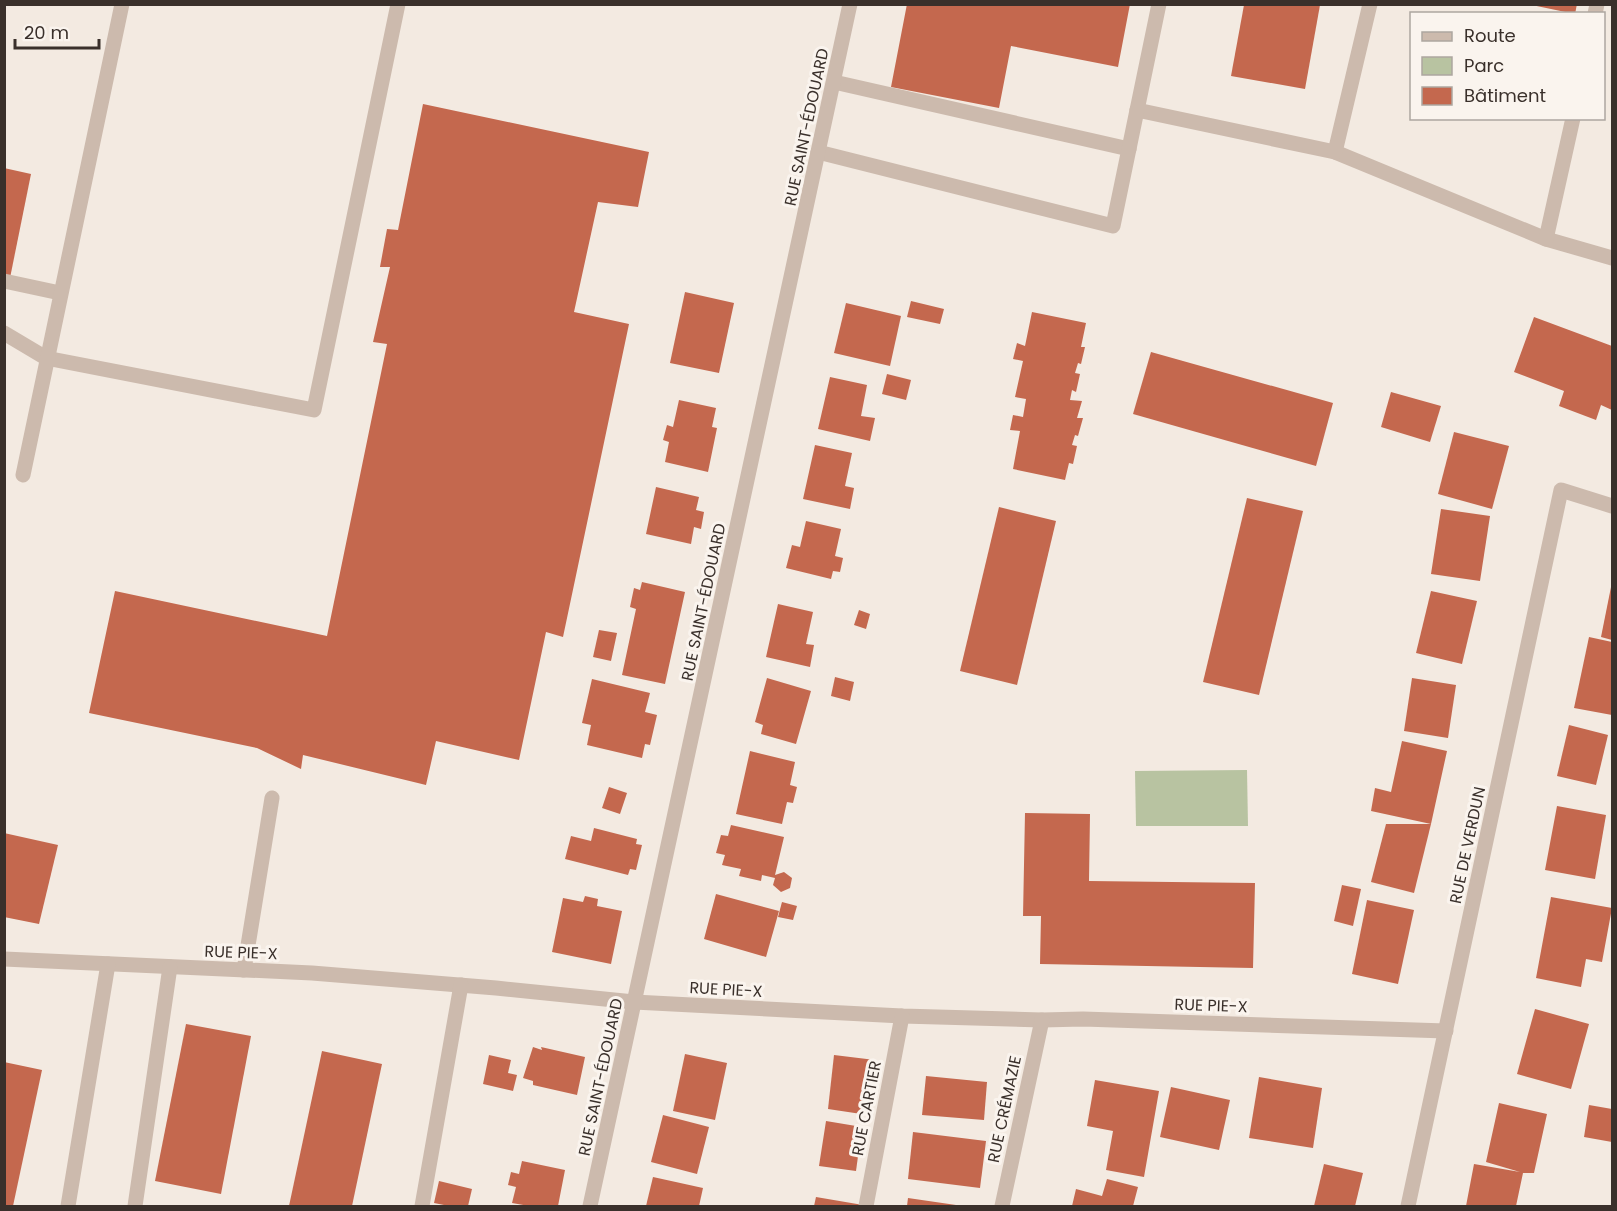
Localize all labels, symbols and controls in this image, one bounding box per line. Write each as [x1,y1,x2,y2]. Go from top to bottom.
scale bar [15,12,99,50]
legend [1410,12,1605,120]
text: 20 m [24,20,69,45]
text: Route [1464,23,1516,48]
street label: RUE SAINT-ÉDOUARD [779,46,834,208]
text: Parc [1464,53,1504,78]
text: Bâtiment [1464,83,1546,108]
street label: RUE SAINT-ÉDOUARD [676,521,731,683]
street label: RUE DE VERDUN [1444,785,1491,906]
street label: RUE PIE-X [204,940,278,965]
street label: RUE PIE-X [689,976,763,1003]
street label: RUE PIE-X [1174,993,1248,1018]
street label: RUE SAINT-ÉDOUARD [573,996,628,1158]
street label: RUE CRÉMAZIE [982,1054,1027,1165]
street label: RUE CARTIER [846,1059,887,1158]

